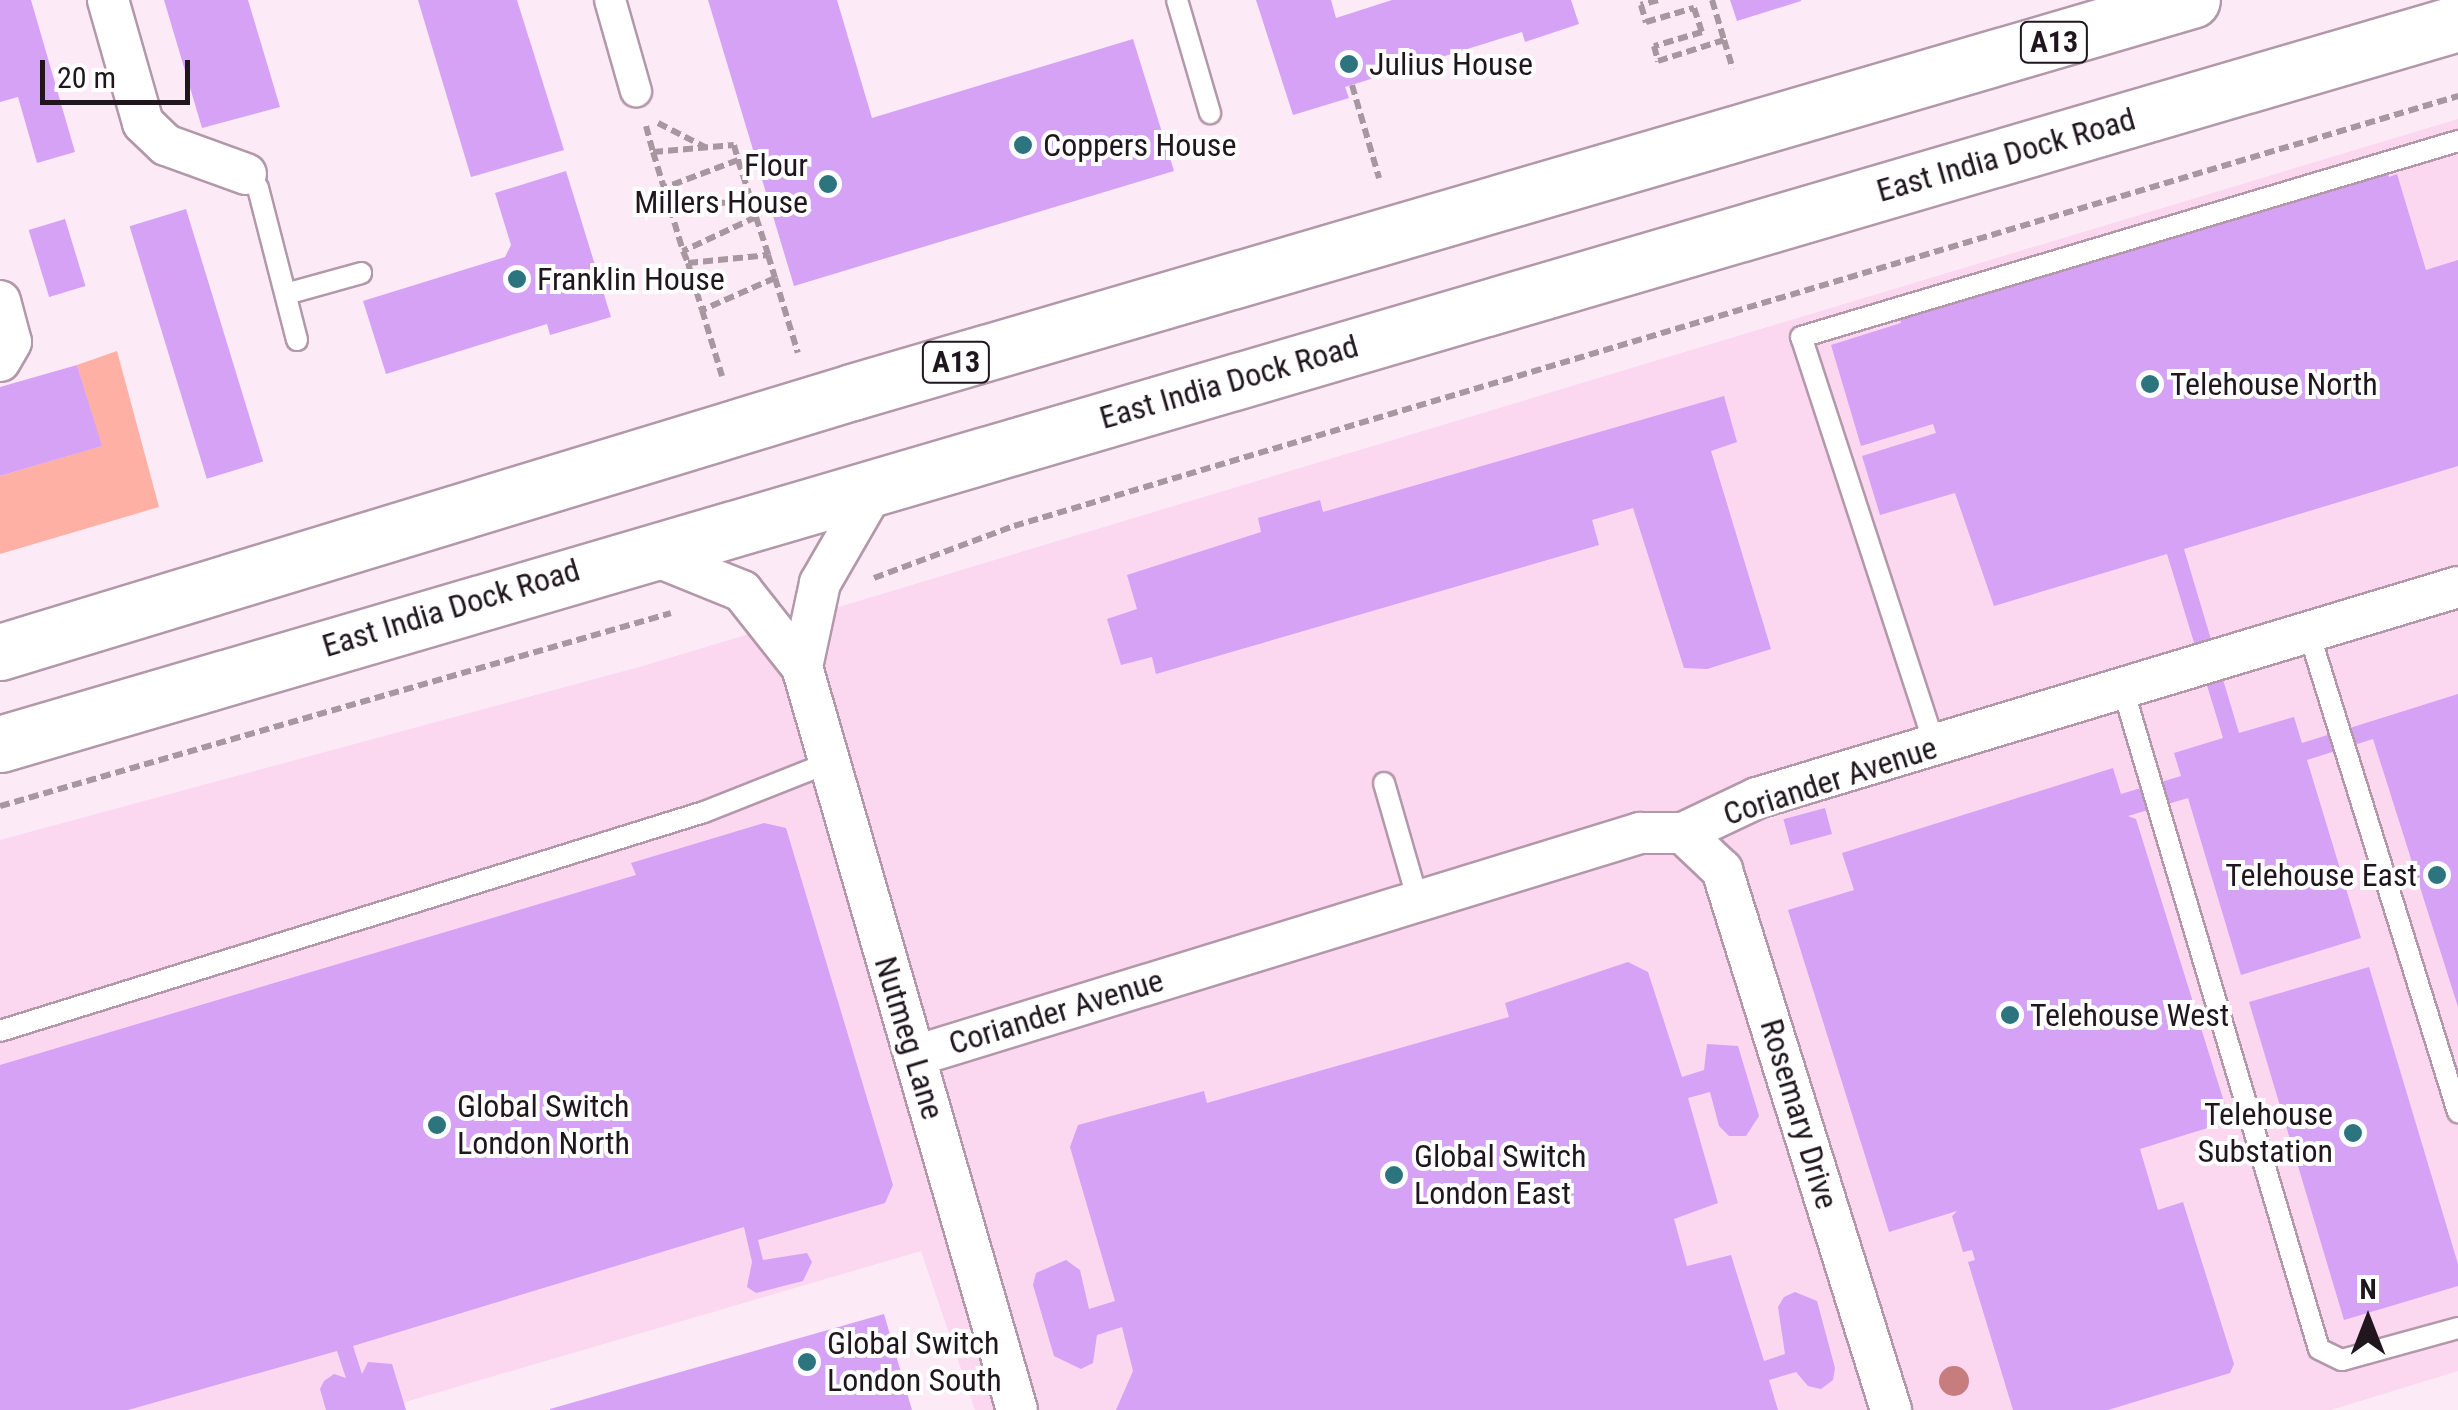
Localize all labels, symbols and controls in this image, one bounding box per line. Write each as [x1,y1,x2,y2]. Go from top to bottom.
road number: A13 [2019,17,2089,67]
scale bar [45,40,195,102]
place label: Julius House [1369,45,1533,83]
marker: Julius House [1338,53,1360,75]
text: 20 m [57,60,116,95]
street label: East India Dock Road [1872,100,2140,210]
place label: Coppers House [1043,126,1236,164]
marker: Coppers House [1012,134,1034,156]
place label: Flour Millers House [634,147,808,222]
marker: Flour Millers House [817,173,839,195]
place label: Franklin House [537,260,725,298]
marker: Franklin House [506,268,528,290]
street label: East India Dock Road [1095,327,1363,437]
road number: A13 [921,337,991,387]
place label: Telehouse North [2170,365,2378,403]
marker: Telehouse North [2139,373,2161,395]
street label: East India Dock Road [318,551,584,665]
street label: Coriander Avenue [1718,728,1942,834]
place label: Telehouse East [2225,856,2417,894]
marker: Telehouse East [2426,864,2448,886]
street label: Nutmeg Lane [866,952,952,1124]
street label: Coriander Avenue [944,961,1168,1063]
place label: Telehouse West [2030,996,2229,1034]
marker: Telehouse West [1999,1004,2021,1026]
street label: Rosemary Drive [1752,1014,1846,1214]
place label: Global Switch London North [457,1088,630,1163]
place label: Telehouse Substation [2197,1096,2333,1171]
marker: Global Switch London North [426,1114,448,1136]
marker: Telehouse Substation [2342,1122,2364,1144]
place label: Global Switch London East [1414,1138,1587,1213]
marker: Global Switch London East [1383,1164,1405,1186]
north arrow [2318,1270,2418,1370]
text: N [2359,1273,2377,1306]
place label: Global Switch London South [827,1325,1002,1400]
marker: Global Switch London South [796,1351,818,1373]

